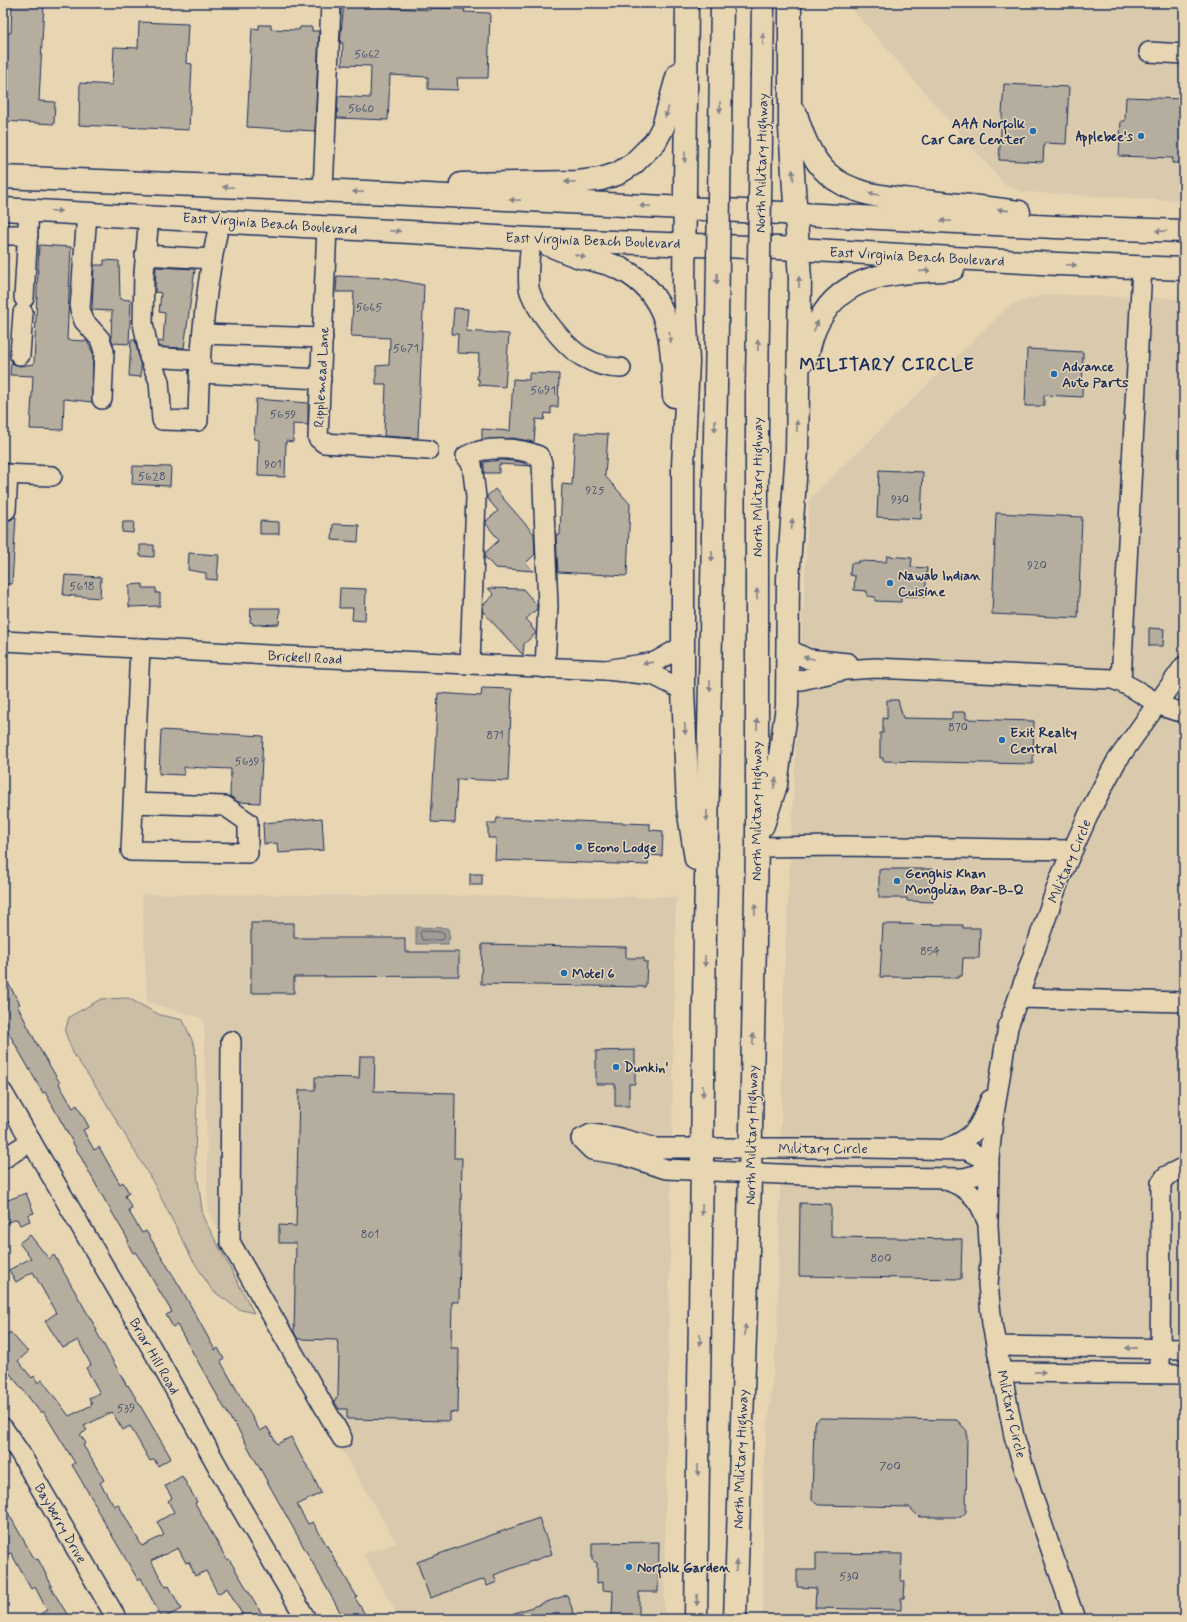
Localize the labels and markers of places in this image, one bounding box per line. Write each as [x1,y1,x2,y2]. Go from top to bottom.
place label: AAA Norfolk Car Care Center [921,115,1026,149]
marker: AAA Norfolk Car Care Center [1028,126,1038,136]
place label: Applebee's [1076,128,1134,148]
marker: Applebee's [1136,131,1146,141]
place label: Advance Auto Parts [1062,358,1129,392]
marker: Advance Auto Parts [1049,369,1059,379]
place label: Nawab Indian Cuisine [898,567,982,601]
marker: Nawab Indian Cuisine [885,578,895,588]
place label: Exit Realty Central [1010,724,1078,758]
marker: Exit Realty Central [997,735,1007,745]
place label: Econo Lodge [587,839,656,860]
marker: Econo Lodge [574,842,584,852]
place label: Genghis Khan Mongolian Bar-B-Q [905,865,1024,901]
marker: Genghis Khan Mongolian Bar-B-Q [892,876,902,886]
place label: Motel 6 [572,965,615,983]
marker: Motel 6 [559,968,569,978]
place label: Dunkin' [624,1059,668,1077]
marker: Dunkin' [611,1062,621,1072]
place label: Norfolk Garden [637,1559,731,1579]
marker: Norfolk Garden [624,1562,634,1572]

